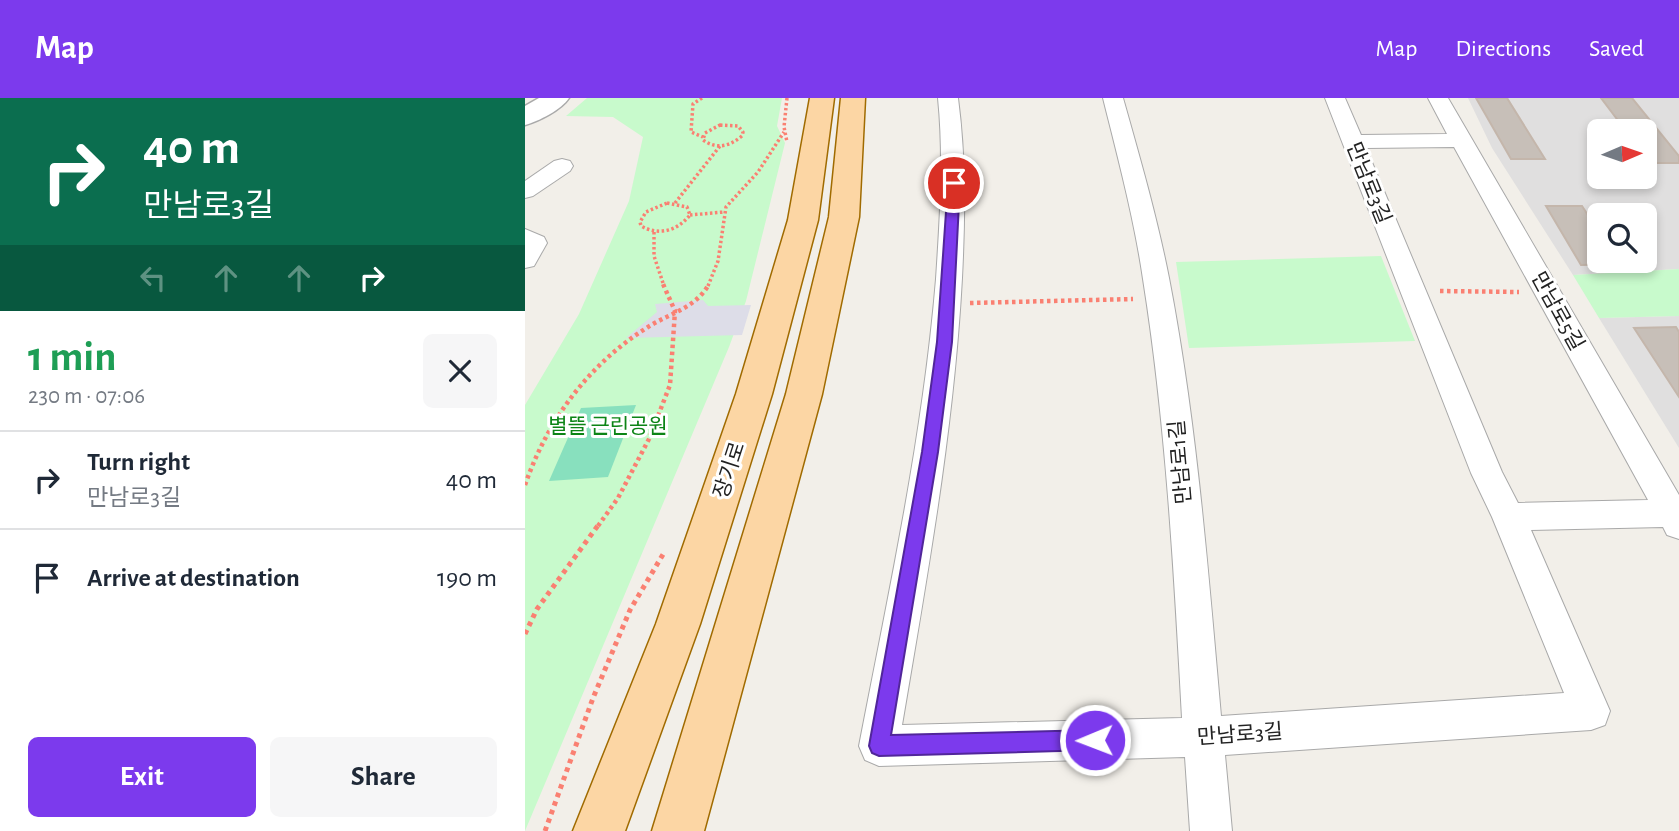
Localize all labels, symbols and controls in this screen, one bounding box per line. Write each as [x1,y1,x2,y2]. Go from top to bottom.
text: Map [35,32,94,65]
text: Map [1375,37,1417,61]
text: Directions [1455,37,1551,61]
text: Saved [1589,37,1644,61]
north arrow [1587,119,1657,189]
map controls [1587,119,1657,273]
text: 40 m [143,124,240,173]
icon: right [28,126,119,217]
street label: 만남로3길 [1343,139,1395,227]
pin [924,153,984,213]
icon: arrive [935,164,973,202]
text: 만남로3길 [143,190,274,222]
button: search [1587,203,1657,273]
icon: left [134,259,172,297]
icon: ahead [207,259,245,297]
icon: ahead [280,259,318,297]
icon: right [353,259,391,297]
street label: 만남로5길 [1528,268,1588,354]
button: close [423,334,497,408]
text: 1 min [28,336,117,378]
text: 230 m · 07:06 [28,385,145,408]
park label: 별뜰 근린공원 [548,415,668,437]
street label: 만남로1길 [1165,419,1195,505]
street label: 장기로 [710,439,748,501]
text: Turn right [87,449,190,475]
icon: right [28,461,66,499]
text: 40 m [446,467,497,493]
text: 만남로3길 [87,487,181,510]
icon: arrive [28,559,66,597]
text: Arrive at destination [87,565,300,591]
text: 190 m [437,565,497,591]
position arrow [1058,703,1132,777]
street label: 만남로3길 [1196,720,1284,748]
button: Exit [28,737,256,817]
button: Share [270,737,497,817]

